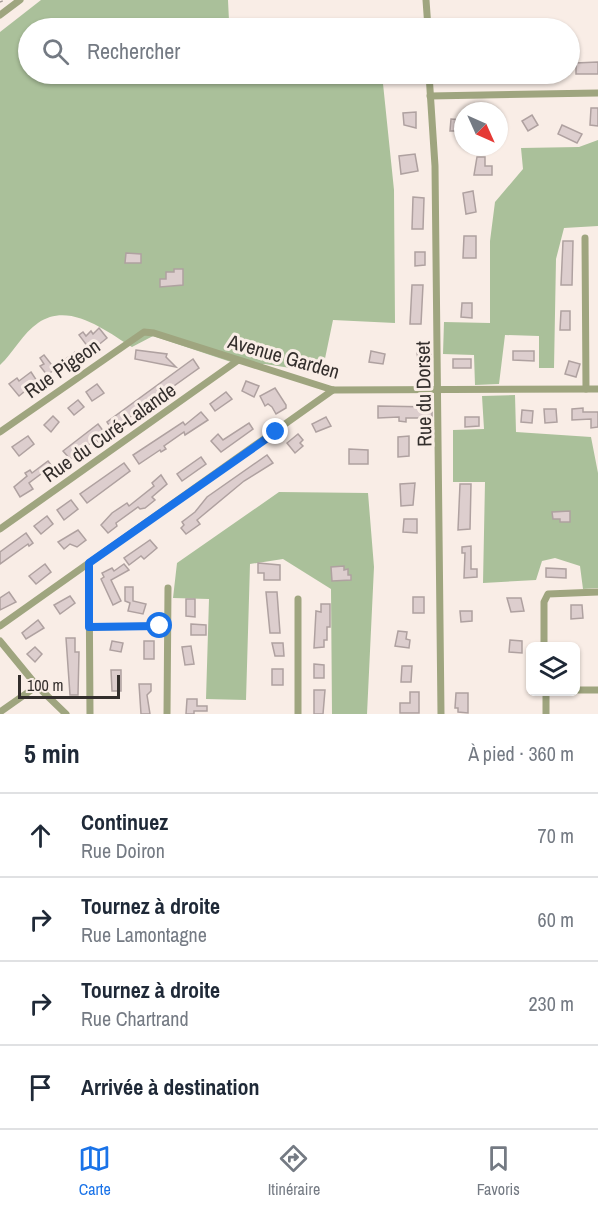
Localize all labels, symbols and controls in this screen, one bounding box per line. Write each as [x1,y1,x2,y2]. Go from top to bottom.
search box [18,18,580,84]
icon: search [39,35,72,68]
text: Rechercher [87,36,180,66]
north arrow [454,102,508,156]
street label: Avenue Garden [224,327,343,385]
street label: Rue Pigeon [19,332,105,404]
street label: Rue du Dorset [409,340,437,447]
street label: Rue du Curé-Lalande [37,376,181,488]
route end [262,418,288,444]
route start [146,612,172,638]
map controls [526,642,580,696]
button: layers [526,642,580,696]
scale bar [18,672,120,700]
text: 100 m [27,674,63,696]
text: 5 min [24,736,80,771]
text: À pied · 360 m [468,740,574,767]
text: Continuez [81,807,168,837]
icon: ahead [24,819,57,852]
text: 70 m [538,822,574,849]
text: Rue Doiron [81,837,165,864]
text: Tournez à droite [81,891,220,921]
icon: right [24,903,57,936]
text: 60 m [538,906,574,933]
text: Rue Lamontagne [81,921,207,948]
text: Tournez à droite [81,975,220,1005]
icon: right [24,987,57,1020]
text: 230 m [528,990,574,1017]
text: Rue Chartrand [81,1005,189,1032]
icon: arrive [24,1071,57,1104]
text: Arrivée à destination [81,1072,259,1102]
tab: Carte [78,1142,111,1200]
tab: Itinéraire [268,1142,320,1200]
tab: Favoris [477,1142,520,1200]

